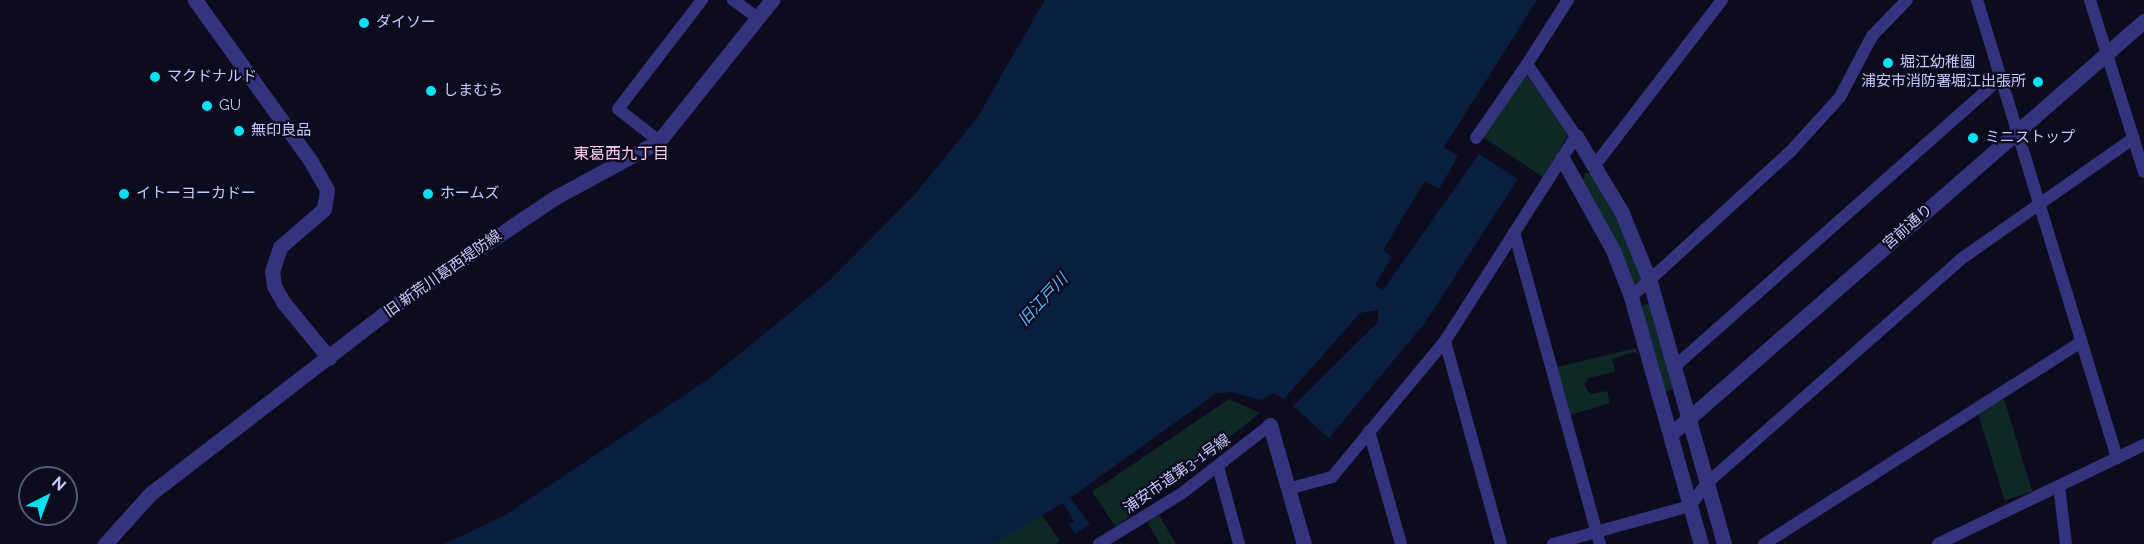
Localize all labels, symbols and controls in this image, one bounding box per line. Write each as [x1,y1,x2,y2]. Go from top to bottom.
place label: ダイソー [376,14,436,32]
marker: ダイソー [357,16,371,30]
place label: 堀江幼稚園 [1900,54,1975,72]
marker: 堀江幼稚園 [1881,56,1895,70]
place label: マクドナルド [167,68,257,86]
marker: マクドナルド [148,70,162,84]
place label: 浦安市消防署堀江出張所 [1861,73,2026,91]
marker: 浦安市消防署堀江出張所 [2031,75,2045,89]
place label: しまむら [443,82,503,100]
marker: しまむら [424,84,438,98]
place label: GU [219,97,241,115]
marker: GU [200,99,214,113]
place label: 無印良品 [251,122,311,140]
marker: 無印良品 [232,124,246,138]
place label: ミニストップ [1985,129,2075,147]
marker: ミニストップ [1966,131,1980,145]
district label: 東葛西九丁目 [573,144,669,164]
place label: イトーヨーカドー [136,185,256,203]
place label: ホームズ [440,185,500,203]
marker: イトーヨーカドー [117,187,131,201]
marker: ホームズ [421,187,435,201]
street label: 宮前通り [1879,201,1937,253]
street label: 旧 新荒川葛西堤防線 [381,227,505,321]
water label: 旧江戸川 [1014,270,1072,330]
street label: 浦安市道第3-1号線 [1120,431,1234,517]
north arrow [18,466,78,526]
text: N [48,473,70,495]

